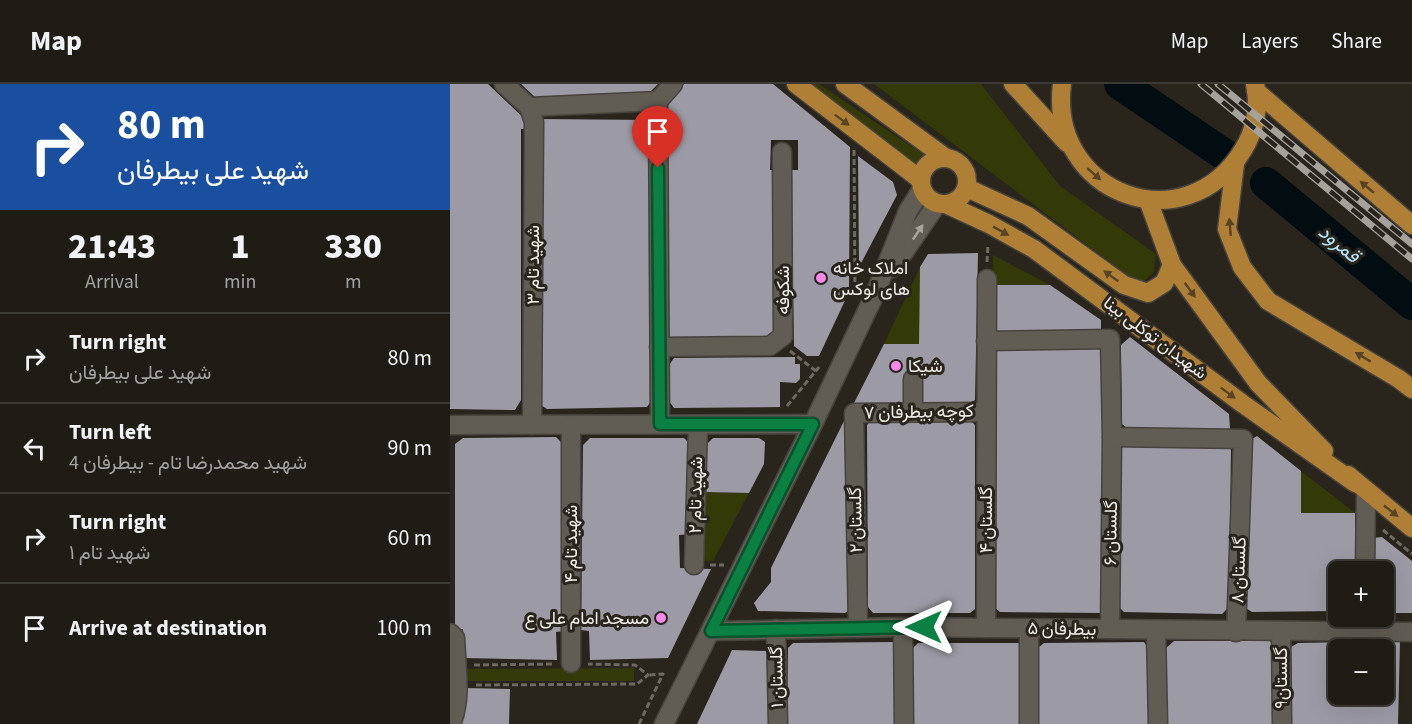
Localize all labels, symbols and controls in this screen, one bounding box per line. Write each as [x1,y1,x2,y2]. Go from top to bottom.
text: Map [30,21,82,61]
text: Map [1171,26,1208,56]
text: Layers [1241,26,1298,56]
text: Share [1331,26,1382,56]
text: 80 m [117,95,206,155]
pin [632,106,683,168]
icon: right [18,108,96,186]
one-way arrow [834,114,850,126]
icon: arrive [641,115,674,148]
text: شهید علی بیطرفان [117,151,309,190]
one-way arrow [1086,167,1101,180]
one-way arrow [1359,181,1375,194]
one-way arrow [1225,218,1235,237]
water label: قمرود [1312,218,1367,271]
text: 21:43 [68,221,156,272]
text: 1 [231,221,250,272]
text: 330 [324,221,382,272]
one-way arrow [912,224,924,240]
street label: شهید تام ۳ [521,225,546,305]
one-way arrow [993,226,1010,236]
place label: املاک خانه های لوکس [833,256,910,302]
street label: شکوفه [771,266,796,314]
text: Arrival [85,268,139,296]
text: min [224,268,256,296]
text: m [345,268,361,296]
one-way arrow [1104,270,1120,282]
marker: املاک خانه های لوکس [814,271,828,285]
one-way arrow [1184,282,1196,298]
street label: شهیدان توکلی بینا [1098,291,1212,385]
text: Turn right [69,326,166,358]
icon: right [18,342,51,375]
text: 80 m [387,342,432,374]
one-way arrow [1355,352,1371,363]
place label: شیکا [908,354,943,379]
text: شهید علی بیطرفان [69,359,211,387]
marker: شیکا [889,359,903,373]
one-way arrow [1220,386,1235,398]
street label: کوچه بیطرفان ۷ [864,399,974,425]
text: Turn left [69,416,151,448]
icon: left [18,432,51,465]
text: 90 m [387,432,432,464]
text: شهید محمدرضا تام - بیطرفان 4 [69,449,307,477]
street label: شهید تام ۲ [683,456,709,534]
street label: گلستان ۲ [843,487,869,553]
street label: گلستان ۴ [974,487,999,553]
street label: گلستان ۶ [1098,500,1124,566]
street label: شهید تام ۴ [559,505,584,583]
one-way arrow [1383,505,1399,518]
text: Turn right [69,506,166,538]
icon: right [18,522,51,555]
text: 60 m [387,522,432,554]
street label: گلستان ۸ [1225,536,1253,604]
text: شهید تام ۱ [69,539,150,567]
map controls [1328,561,1394,705]
button: + [1328,561,1394,627]
position arrow [892,595,956,659]
place label: مسجد امام علی ع [524,606,649,631]
marker: مسجد امام علی ع [654,611,668,625]
icon: arrive [18,612,51,645]
text: Arrive at destination [69,612,267,644]
text: 100 m [377,612,432,644]
street label: بیطرفان ۵ [1027,616,1097,642]
button: − [1328,639,1394,705]
street label: گلستان ۱ [764,646,790,708]
street label: گلستان۹ [1269,647,1294,709]

